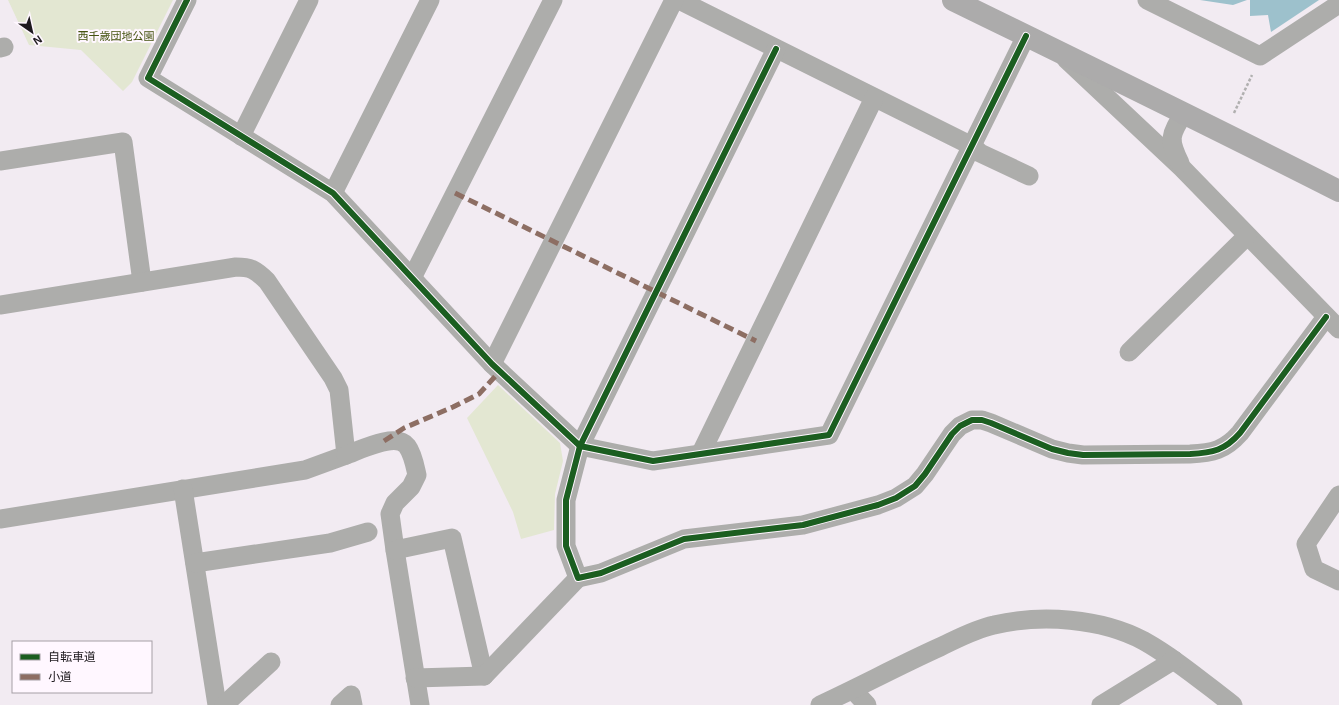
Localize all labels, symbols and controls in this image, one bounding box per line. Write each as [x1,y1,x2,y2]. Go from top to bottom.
north arrow [12,12,52,52]
park label: 西千歳団地公園 [78,30,155,42]
text: N [31,33,44,48]
legend [12,641,152,693]
text: 自転車道 [48,650,96,664]
text: 小道 [48,670,72,684]

